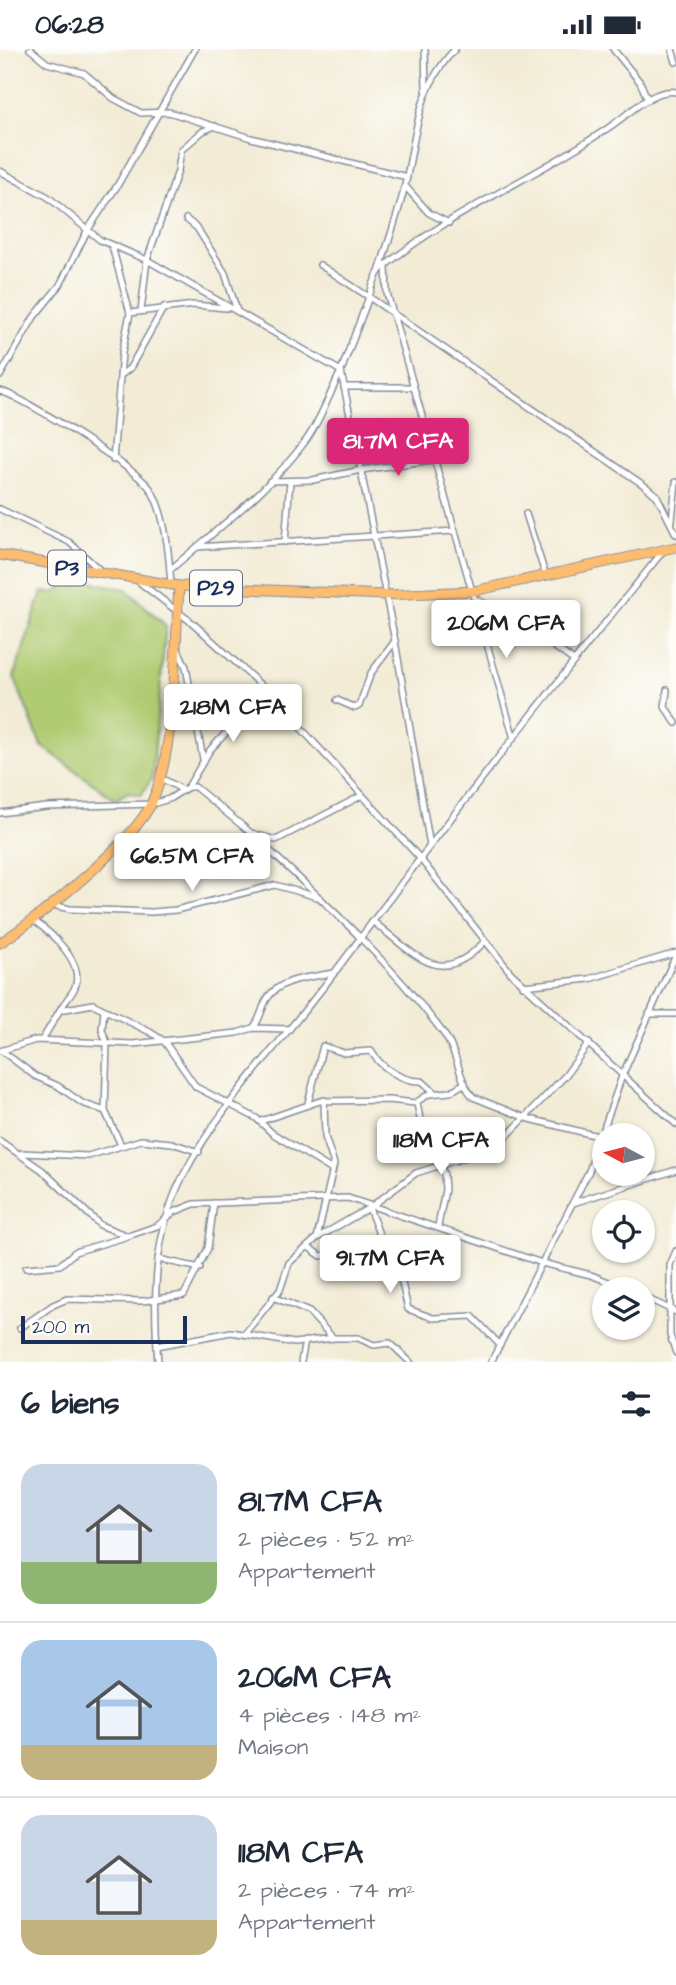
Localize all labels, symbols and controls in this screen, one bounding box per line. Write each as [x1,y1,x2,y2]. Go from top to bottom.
text: 06:28 [35,7,104,43]
pin: 81.7M CFA [318,419,478,478]
text: 81.7M CFA [343,425,453,457]
road number: P3 [48,551,86,585]
road number: P29 [190,571,242,605]
pin: 206M CFA [434,601,578,660]
text: 206M CFA [447,607,565,639]
pin: 218M CFA [161,685,305,744]
text: 218M CFA [180,691,286,723]
pin: 66.5M CFA [112,833,272,893]
text: 66.5M CFA [130,840,254,872]
pin: 118M CFA [369,1117,513,1177]
north arrow [592,1123,654,1187]
map controls [592,1123,655,1340]
text: 118M CFA [393,1124,489,1156]
button: locate [592,1200,655,1263]
pin: 91.7M CFA [310,1235,470,1295]
text: 91.7M CFA [336,1242,444,1274]
button: layers [592,1277,655,1340]
scale bar [21,1313,187,1345]
text: 200 m [32,1314,89,1341]
text: 6 biens [21,1383,120,1425]
icon: filters [617,1385,655,1423]
text: 81.7M CFA [238,1481,382,1523]
icon: home [77,1492,161,1576]
text: 2 pièces · 52 m² [238,1523,414,1555]
text: Appartement [238,1555,376,1587]
text: 206M CFA [238,1657,391,1699]
icon: home [77,1668,161,1752]
text: 4 pièces · 148 m² [238,1699,421,1731]
text: Maison [238,1731,308,1763]
text: 118M CFA [238,1832,363,1874]
icon: home [77,1843,161,1927]
text: 2 pièces · 74 m² [238,1874,415,1906]
text: Appartement [238,1906,376,1938]

